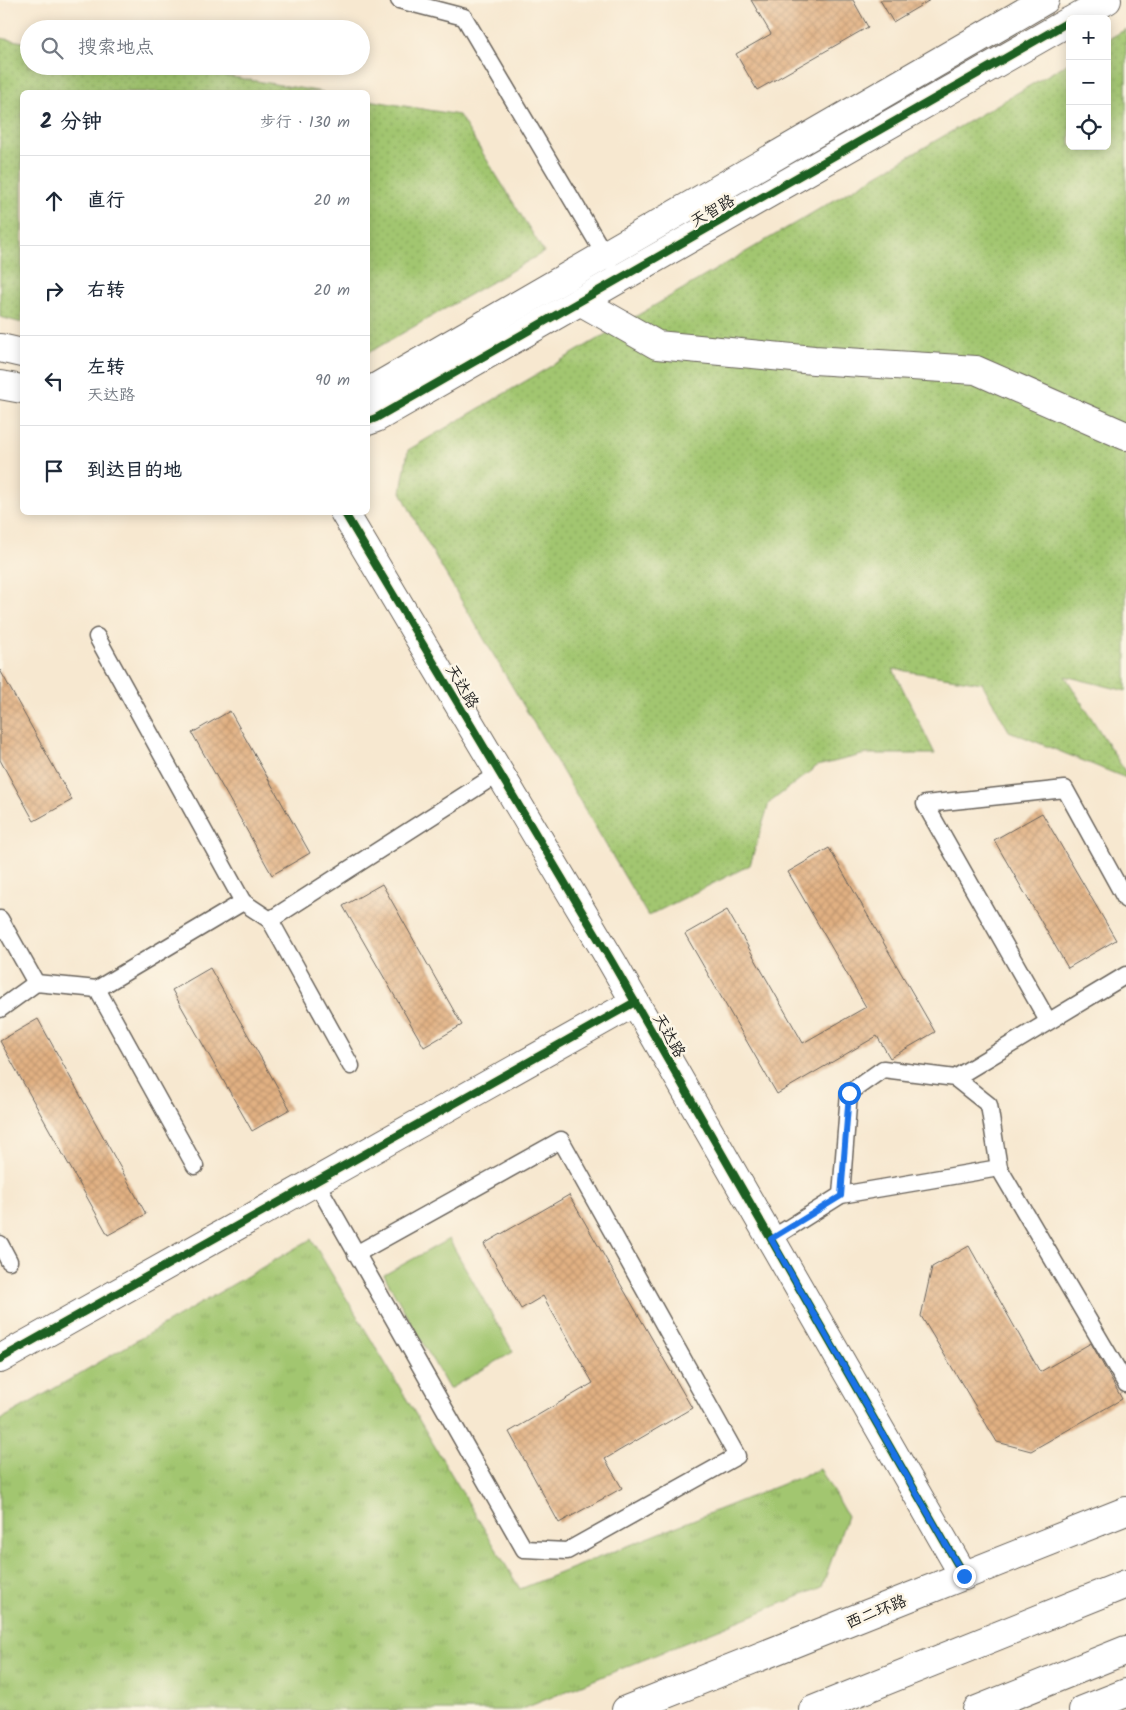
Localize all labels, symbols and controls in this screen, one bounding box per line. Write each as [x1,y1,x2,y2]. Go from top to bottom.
map controls [1066,15,1111,150]
button: + [1066,15,1111,60]
search box [20,20,370,75]
text: 搜索地点 [78,33,154,63]
icon: search [38,34,66,62]
button: − [1066,60,1111,105]
button: locate [1066,105,1111,150]
text: 2 分钟 [40,106,102,139]
text: 步行 · 130 m [260,110,350,135]
text: 直行 [87,186,125,216]
icon: ahead [40,187,68,215]
text: 20 m [314,188,350,213]
street label: 天智路 [686,188,740,234]
text: 右转 [87,276,125,306]
icon: right [40,277,68,305]
text: 20 m [314,278,350,303]
text: 左转 [87,353,125,383]
icon: left [40,367,68,395]
text: 90 m [315,368,350,393]
text: 天达路 [87,383,135,408]
text: 到达目的地 [87,456,182,486]
icon: arrive [40,457,68,485]
street label: 天达路 [439,660,485,714]
street label: 天达路 [646,1009,692,1063]
route start [838,1082,861,1105]
route end [953,1565,976,1588]
street label: 西二环路 [842,1589,911,1636]

